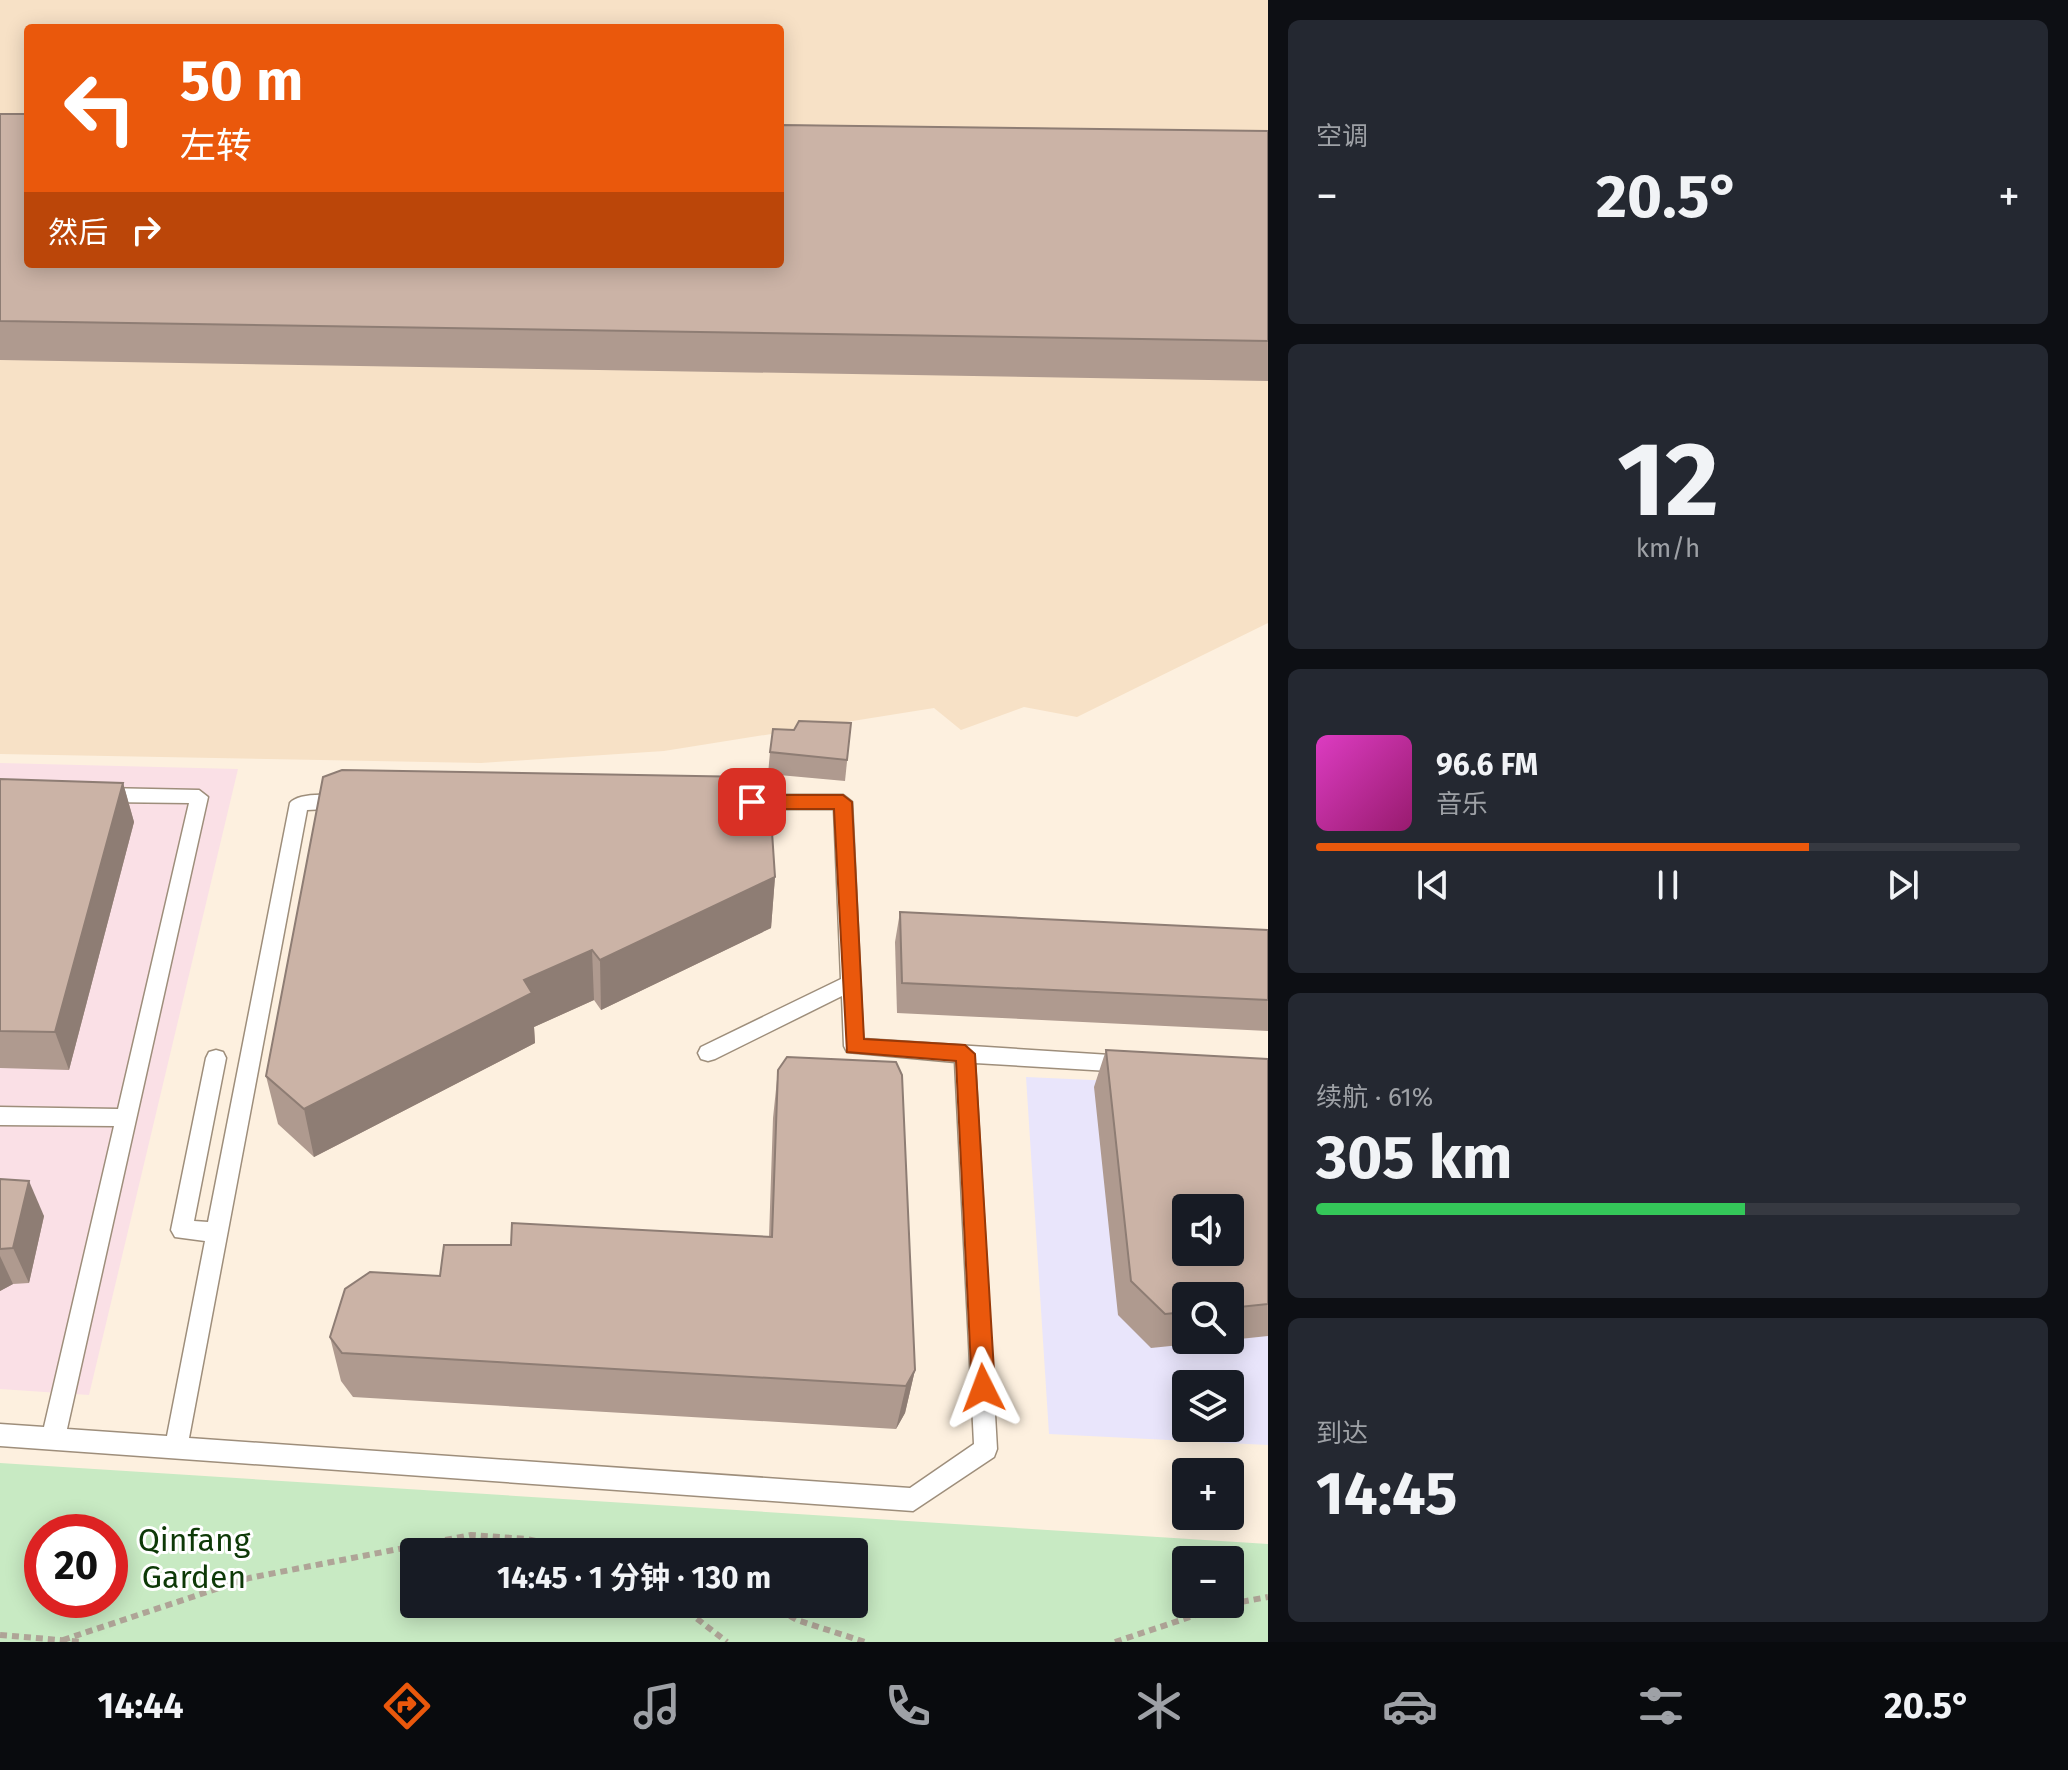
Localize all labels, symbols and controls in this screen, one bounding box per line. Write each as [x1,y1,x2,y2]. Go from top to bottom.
text: 50 m [180,48,303,115]
icon: left [48,56,152,160]
text: 空调 [1316,121,1368,152]
text: 左转 [180,124,252,168]
text: 20.5° [1596,161,1740,233]
text: − [1316,170,1338,223]
text: + [1998,170,2020,223]
icon: right [124,208,168,252]
text: 然后 [48,215,108,251]
text: 12 [1617,418,1719,543]
text: km/h [1636,533,1700,564]
text: 96.6 FM [1436,747,1538,783]
pin [718,768,786,836]
icon: arrive [730,780,774,824]
text: 音乐 [1436,789,1488,820]
icon: previous [1411,863,1455,907]
icon: pause [1646,863,1690,907]
icon: next [1881,863,1925,907]
text: 续航 · 61% [1316,1082,1433,1113]
text: 305 km [1316,1122,1513,1194]
map controls [1172,1194,1244,1618]
button: sound [1172,1194,1244,1266]
button: search [1172,1282,1244,1354]
position arrow [941,1346,1025,1430]
button: layers [1172,1370,1244,1442]
text: 到达 [1316,1418,1368,1449]
button: + [1172,1458,1244,1530]
text: 14:45 [1316,1458,1457,1530]
speed limit sign: 20 [24,1514,128,1618]
park label: Qinfang Garden [138,1521,251,1596]
button: − [1172,1546,1244,1618]
text: 14:45 · 1 分钟 · 130 m [497,1560,771,1596]
icon: directions [379,1678,435,1734]
icon: music [629,1678,685,1734]
icon: phone [880,1678,936,1734]
icon: climate [1131,1678,1187,1734]
icon: car [1382,1678,1438,1734]
icon: filters [1633,1678,1689,1734]
text: 14:44 [97,1684,184,1728]
text: 20.5° [1884,1684,1970,1728]

